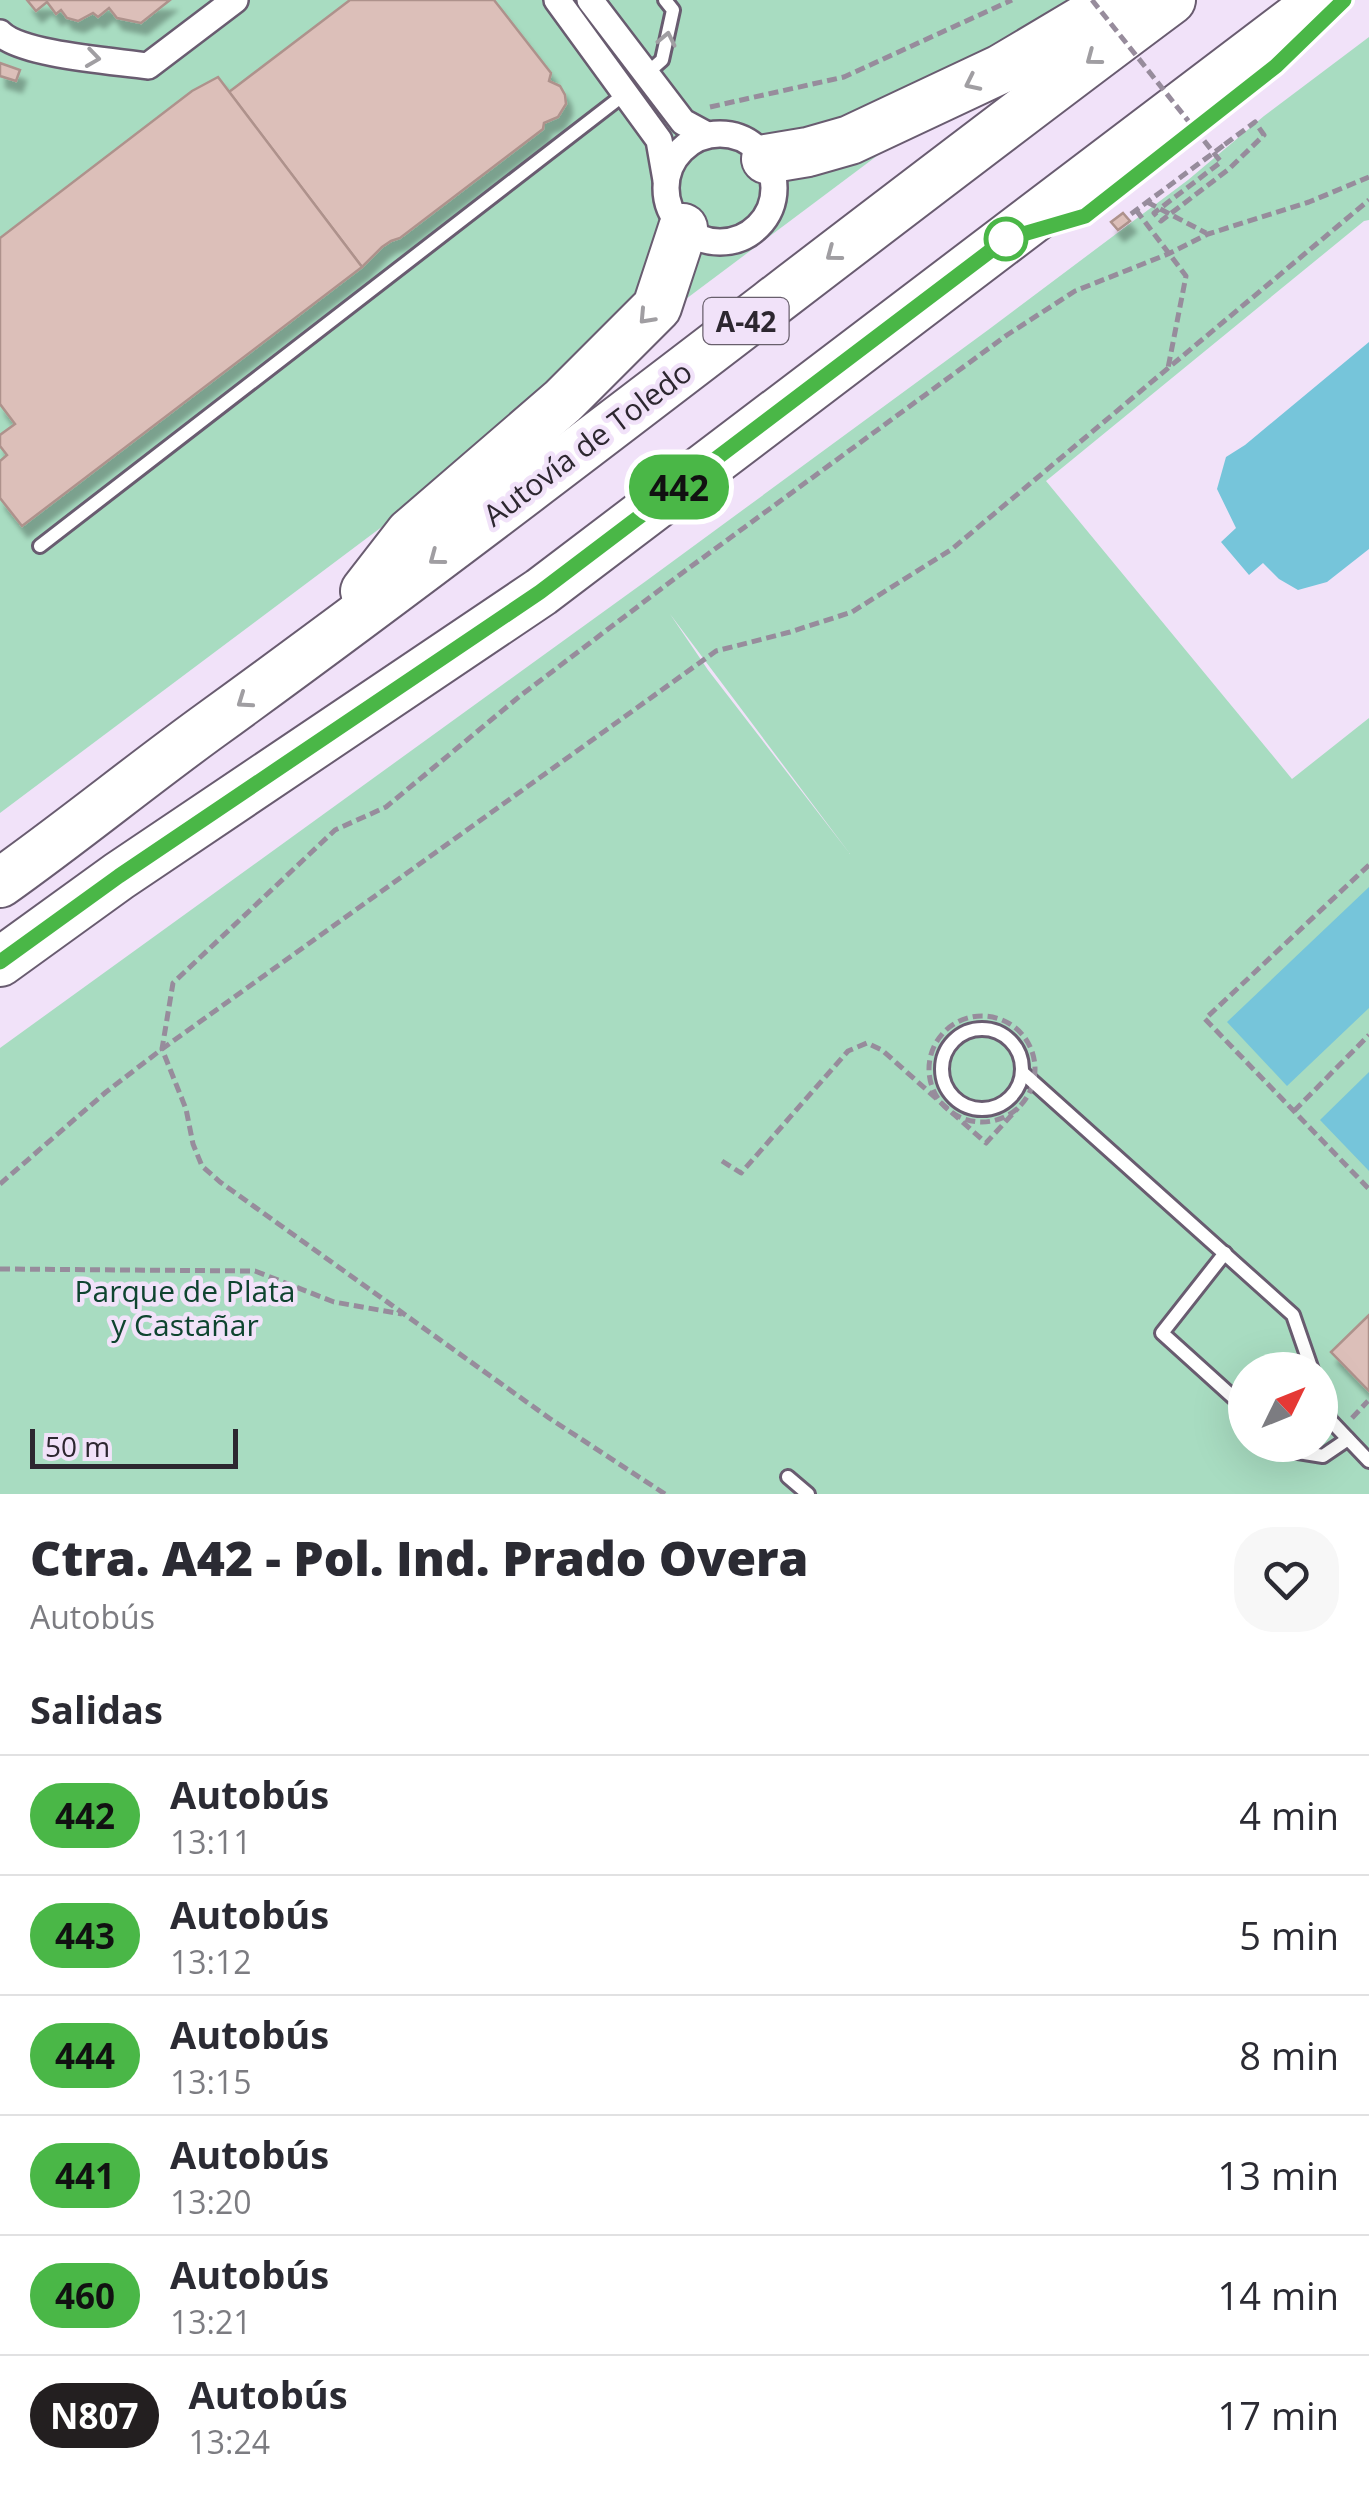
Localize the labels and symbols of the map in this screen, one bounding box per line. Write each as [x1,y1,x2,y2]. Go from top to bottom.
one-way arrow [655,31,676,48]
one-way arrow [84,46,101,67]
one-way arrow [1086,47,1104,64]
one-way arrow [964,71,982,91]
unlabelled marker [985,218,1027,260]
one-way arrow [826,242,844,260]
road number: A-42 [704,298,788,344]
one-way arrow [640,305,658,324]
street label: Autovía de Toledo [474,351,700,535]
line badge: 442 [622,454,736,520]
one-way arrow [429,546,447,564]
one-way arrow [237,689,255,707]
park label: Parque de Plata y Castañar [74,1270,296,1345]
north arrow [1228,1352,1338,1462]
scale bar [30,1424,238,1468]

